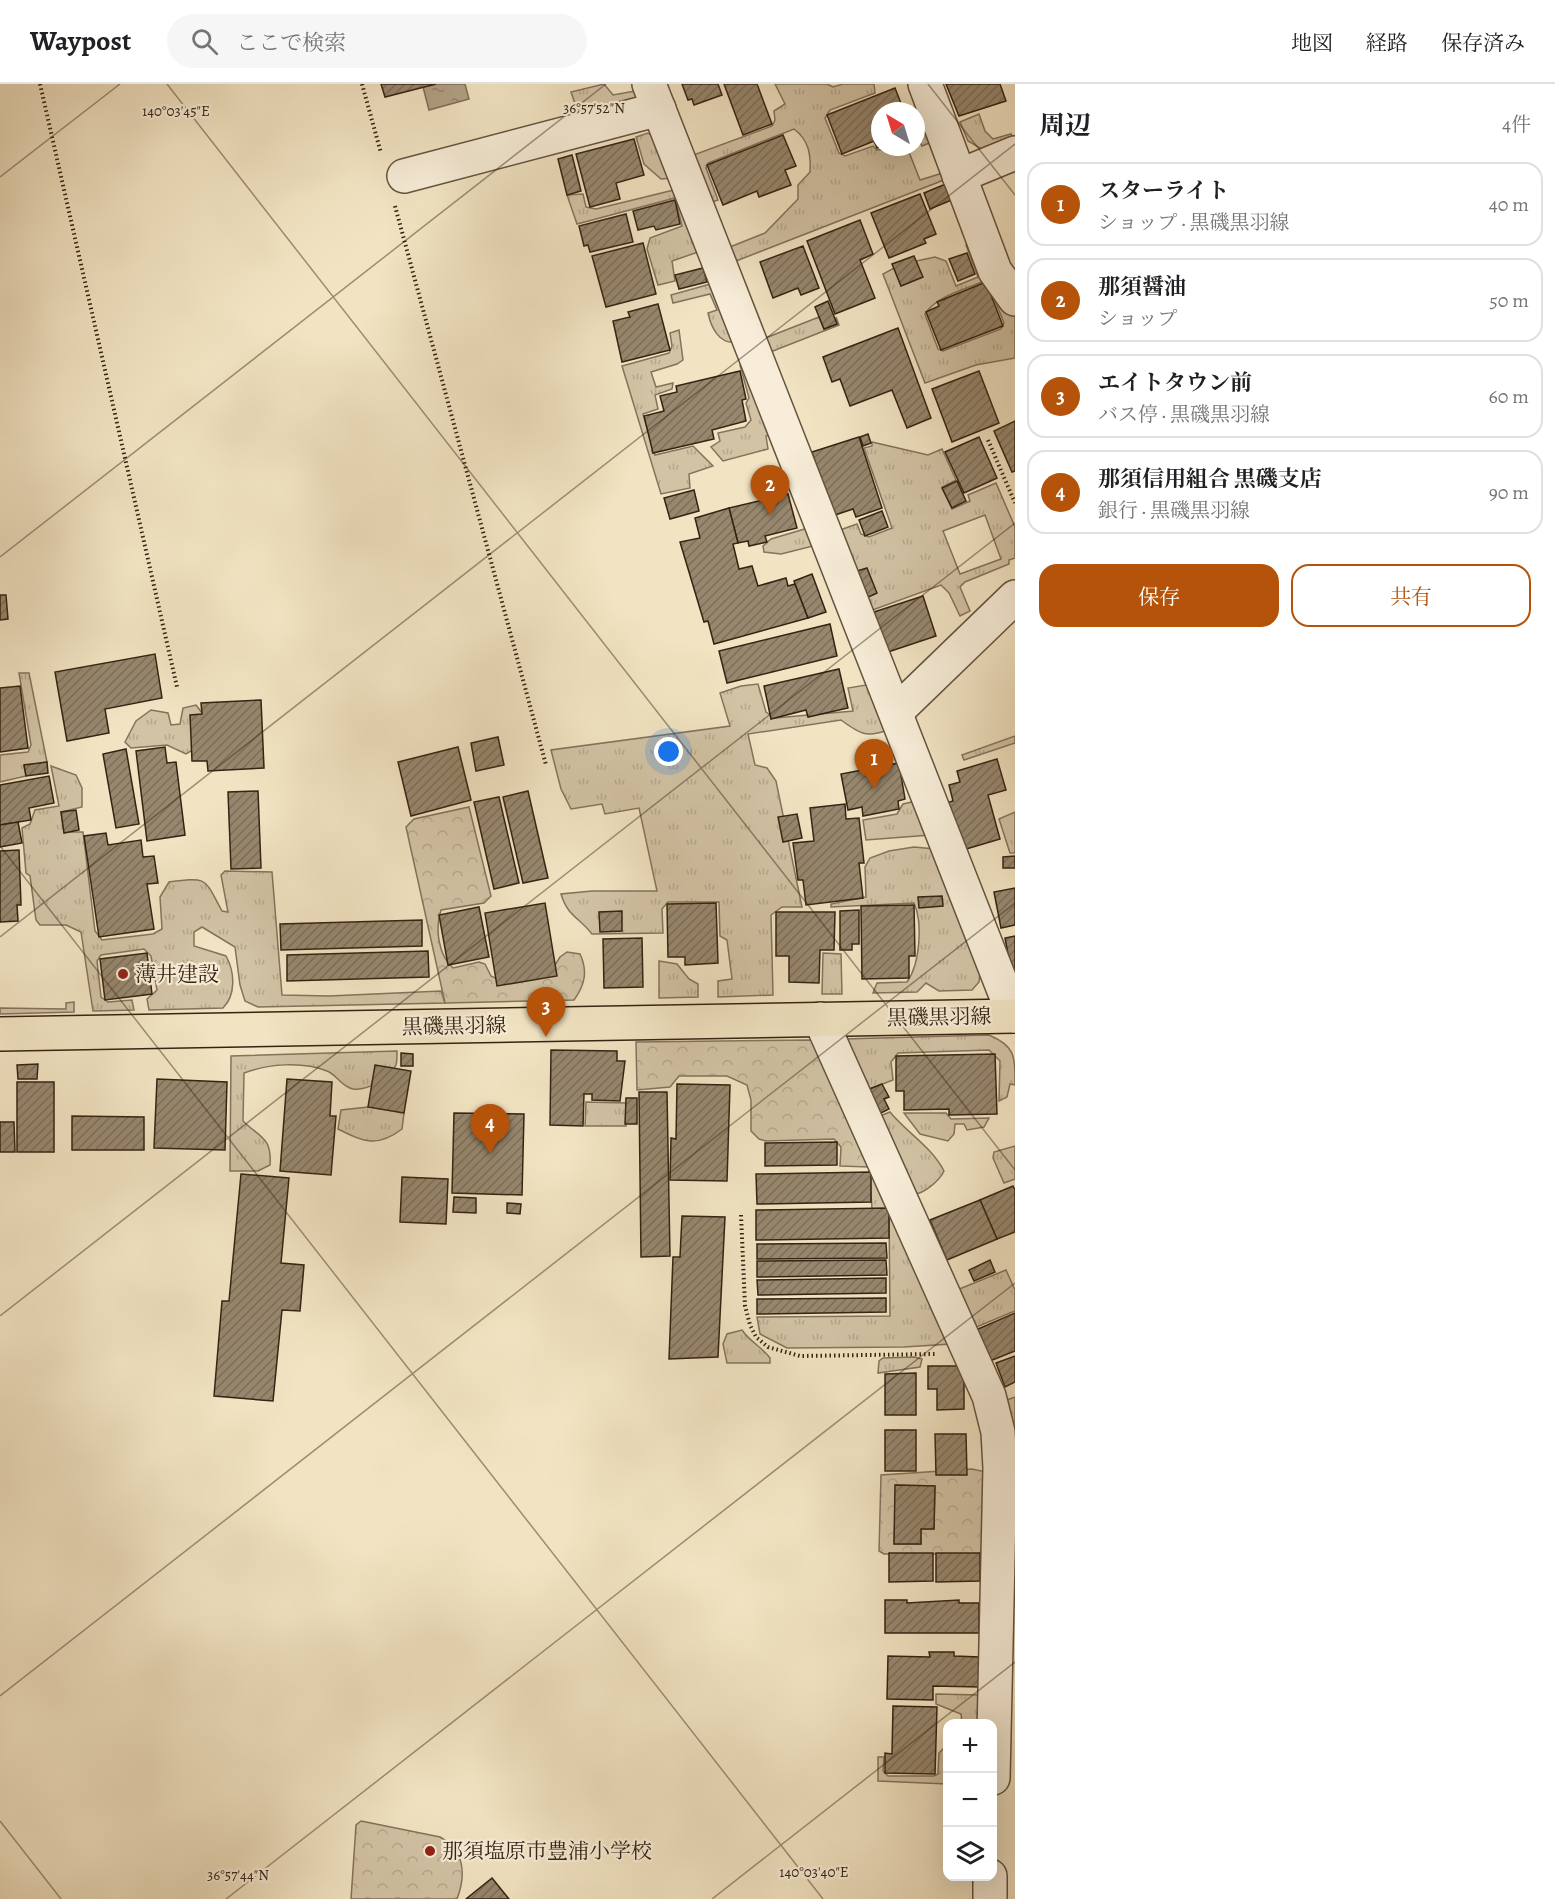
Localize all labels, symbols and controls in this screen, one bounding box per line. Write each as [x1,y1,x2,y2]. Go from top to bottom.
search box [167,14,587,68]
text: Waypost [30,22,131,60]
icon: search [188,25,221,58]
text: ここで検索 [236,28,346,58]
text: 地図 [1291,29,1333,57]
text: 経路 [1366,29,1408,57]
text: 保存済み [1441,29,1525,57]
text: 36°57'52"N [563,98,625,118]
text: 140°03'45"E [142,101,210,121]
north arrow [871,102,925,156]
text: 周辺 [1039,108,1091,143]
text: 4件 [1502,111,1531,138]
text: スターライト [1098,176,1229,206]
text: 1 [1057,191,1064,218]
text: 40 m [1489,191,1529,218]
text: ショップ · 黒磯黒羽線 [1098,209,1289,236]
text: 那須醤油 [1098,272,1186,302]
text: 2 [1056,287,1065,314]
text: 50 m [1489,287,1529,314]
text: ショップ [1098,305,1178,332]
text: エイトタウン前 [1098,368,1252,398]
text: 3 [1056,383,1065,410]
text: 60 m [1489,383,1529,410]
text: バス停 · 黒磯黒羽線 [1098,401,1270,428]
text: 那須信用組合 黒磯支店 [1098,464,1322,494]
pin: 2 [750,466,790,515]
text: 4 [1056,479,1065,506]
text: 90 m [1489,479,1529,506]
text: 銀行 · 黒磯黒羽線 [1098,497,1250,524]
button: 保存 [1039,564,1279,627]
button: 共有 [1291,564,1531,627]
your location [654,737,683,766]
pin: 1 [854,740,894,789]
place label: 薄井建設 [135,960,219,988]
marker: 薄井建設 [116,967,130,981]
pin: 3 [526,988,566,1037]
street label: 黒磯黒羽線 [886,1002,992,1032]
street label: 黒磯黒羽線 [401,1011,507,1041]
pin: 4 [470,1104,510,1154]
map controls [943,1719,997,1881]
button: + [943,1719,997,1773]
button: − [943,1773,997,1827]
button: layers [943,1827,997,1881]
place label: 那須塩原市豊浦小学校 [442,1837,652,1865]
marker: 那須塩原市豊浦小学校 [423,1844,437,1858]
text: 140°03'40"E [779,1862,849,1882]
text: 36°57'44"N [207,1865,269,1885]

